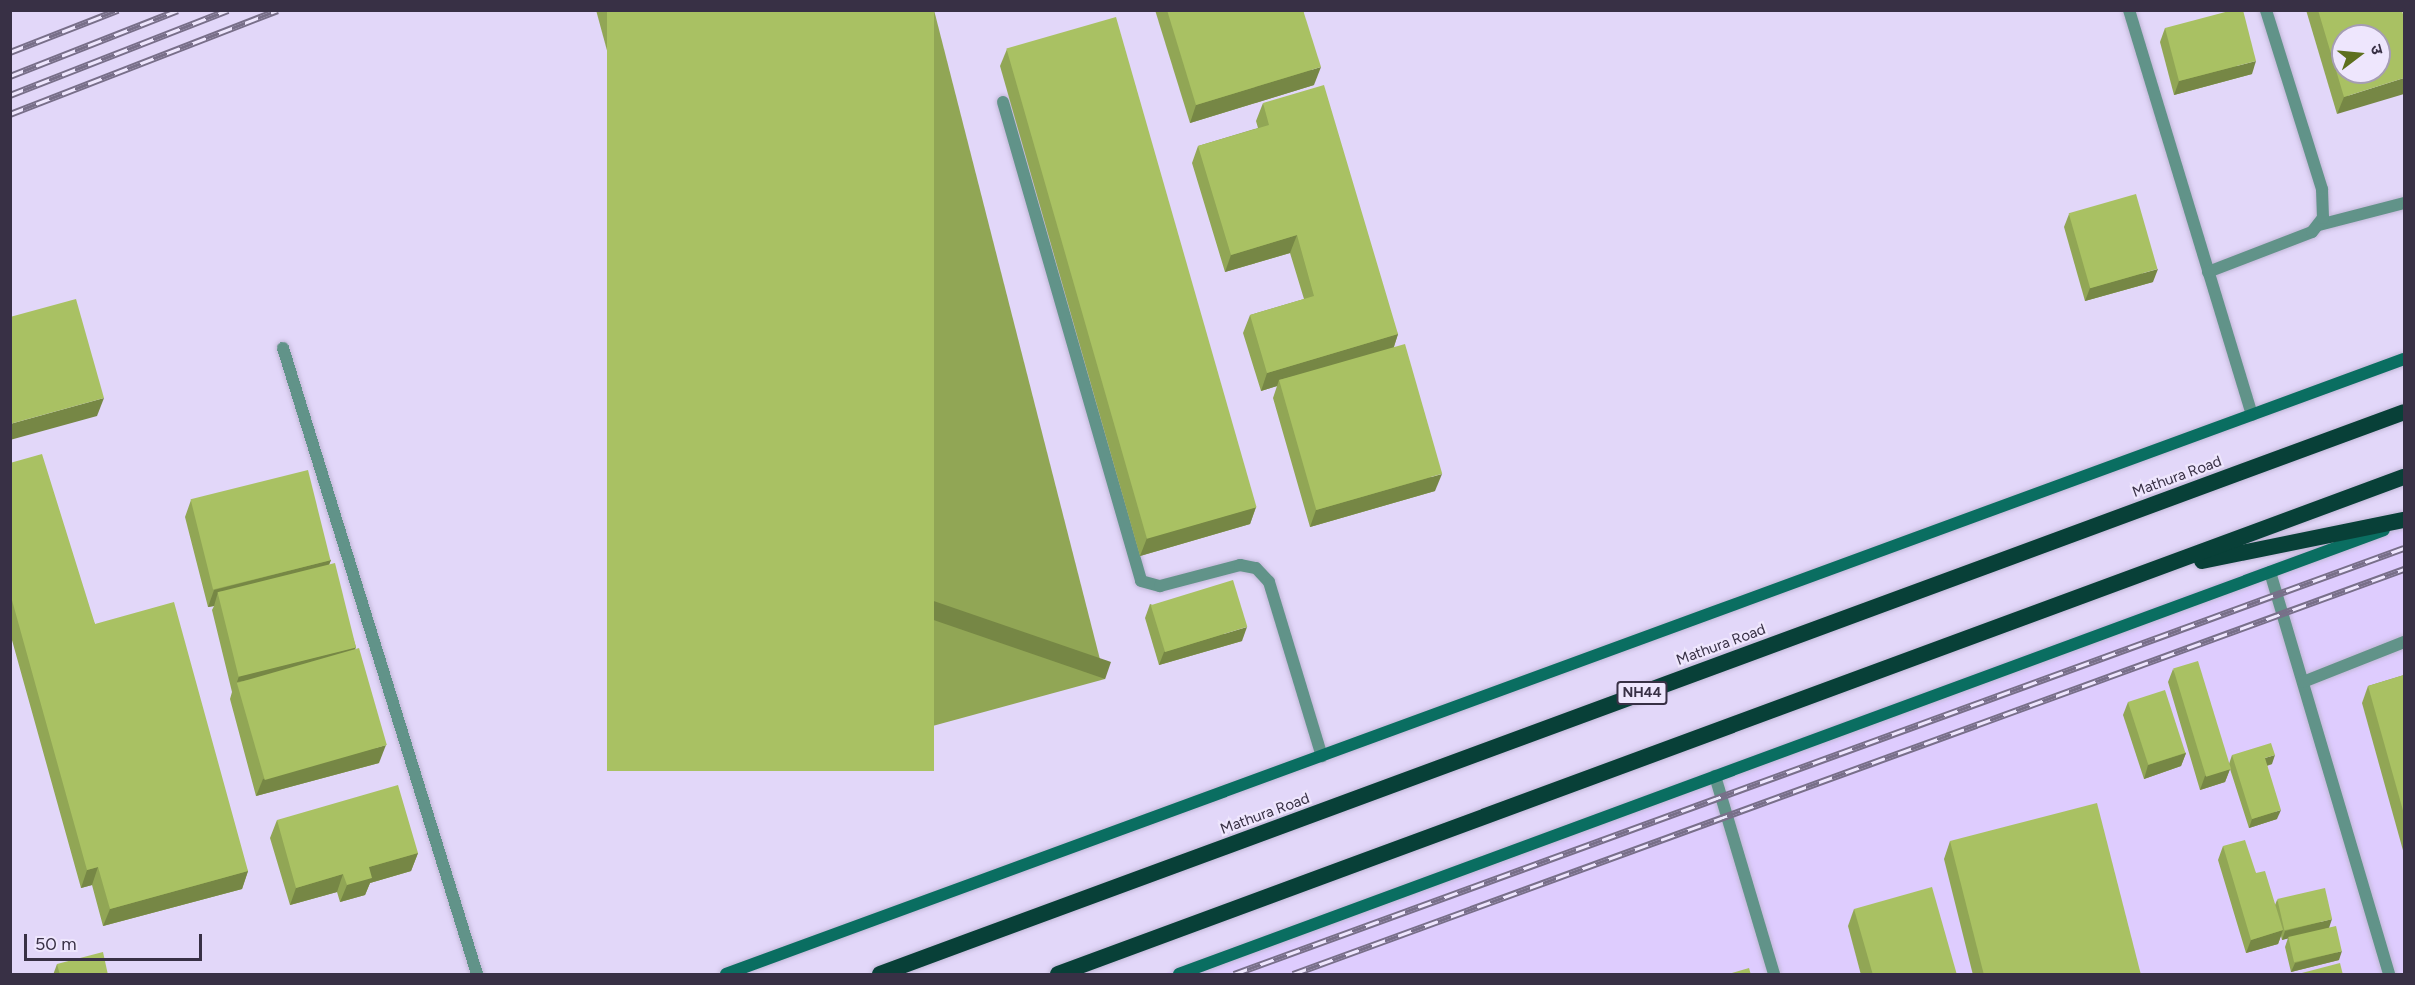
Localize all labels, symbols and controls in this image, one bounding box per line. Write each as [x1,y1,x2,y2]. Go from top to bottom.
north arrow [2331,24,2391,84]
text: उ [2366,42,2387,57]
street label: Mathura Road [2130,453,2224,501]
street label: Mathura Road [1674,621,1768,669]
road number: NH44 [1615,682,1669,704]
street label: Mathura Road [1218,790,1312,838]
scale bar [27,922,206,960]
text: 50 m [35,933,77,955]

